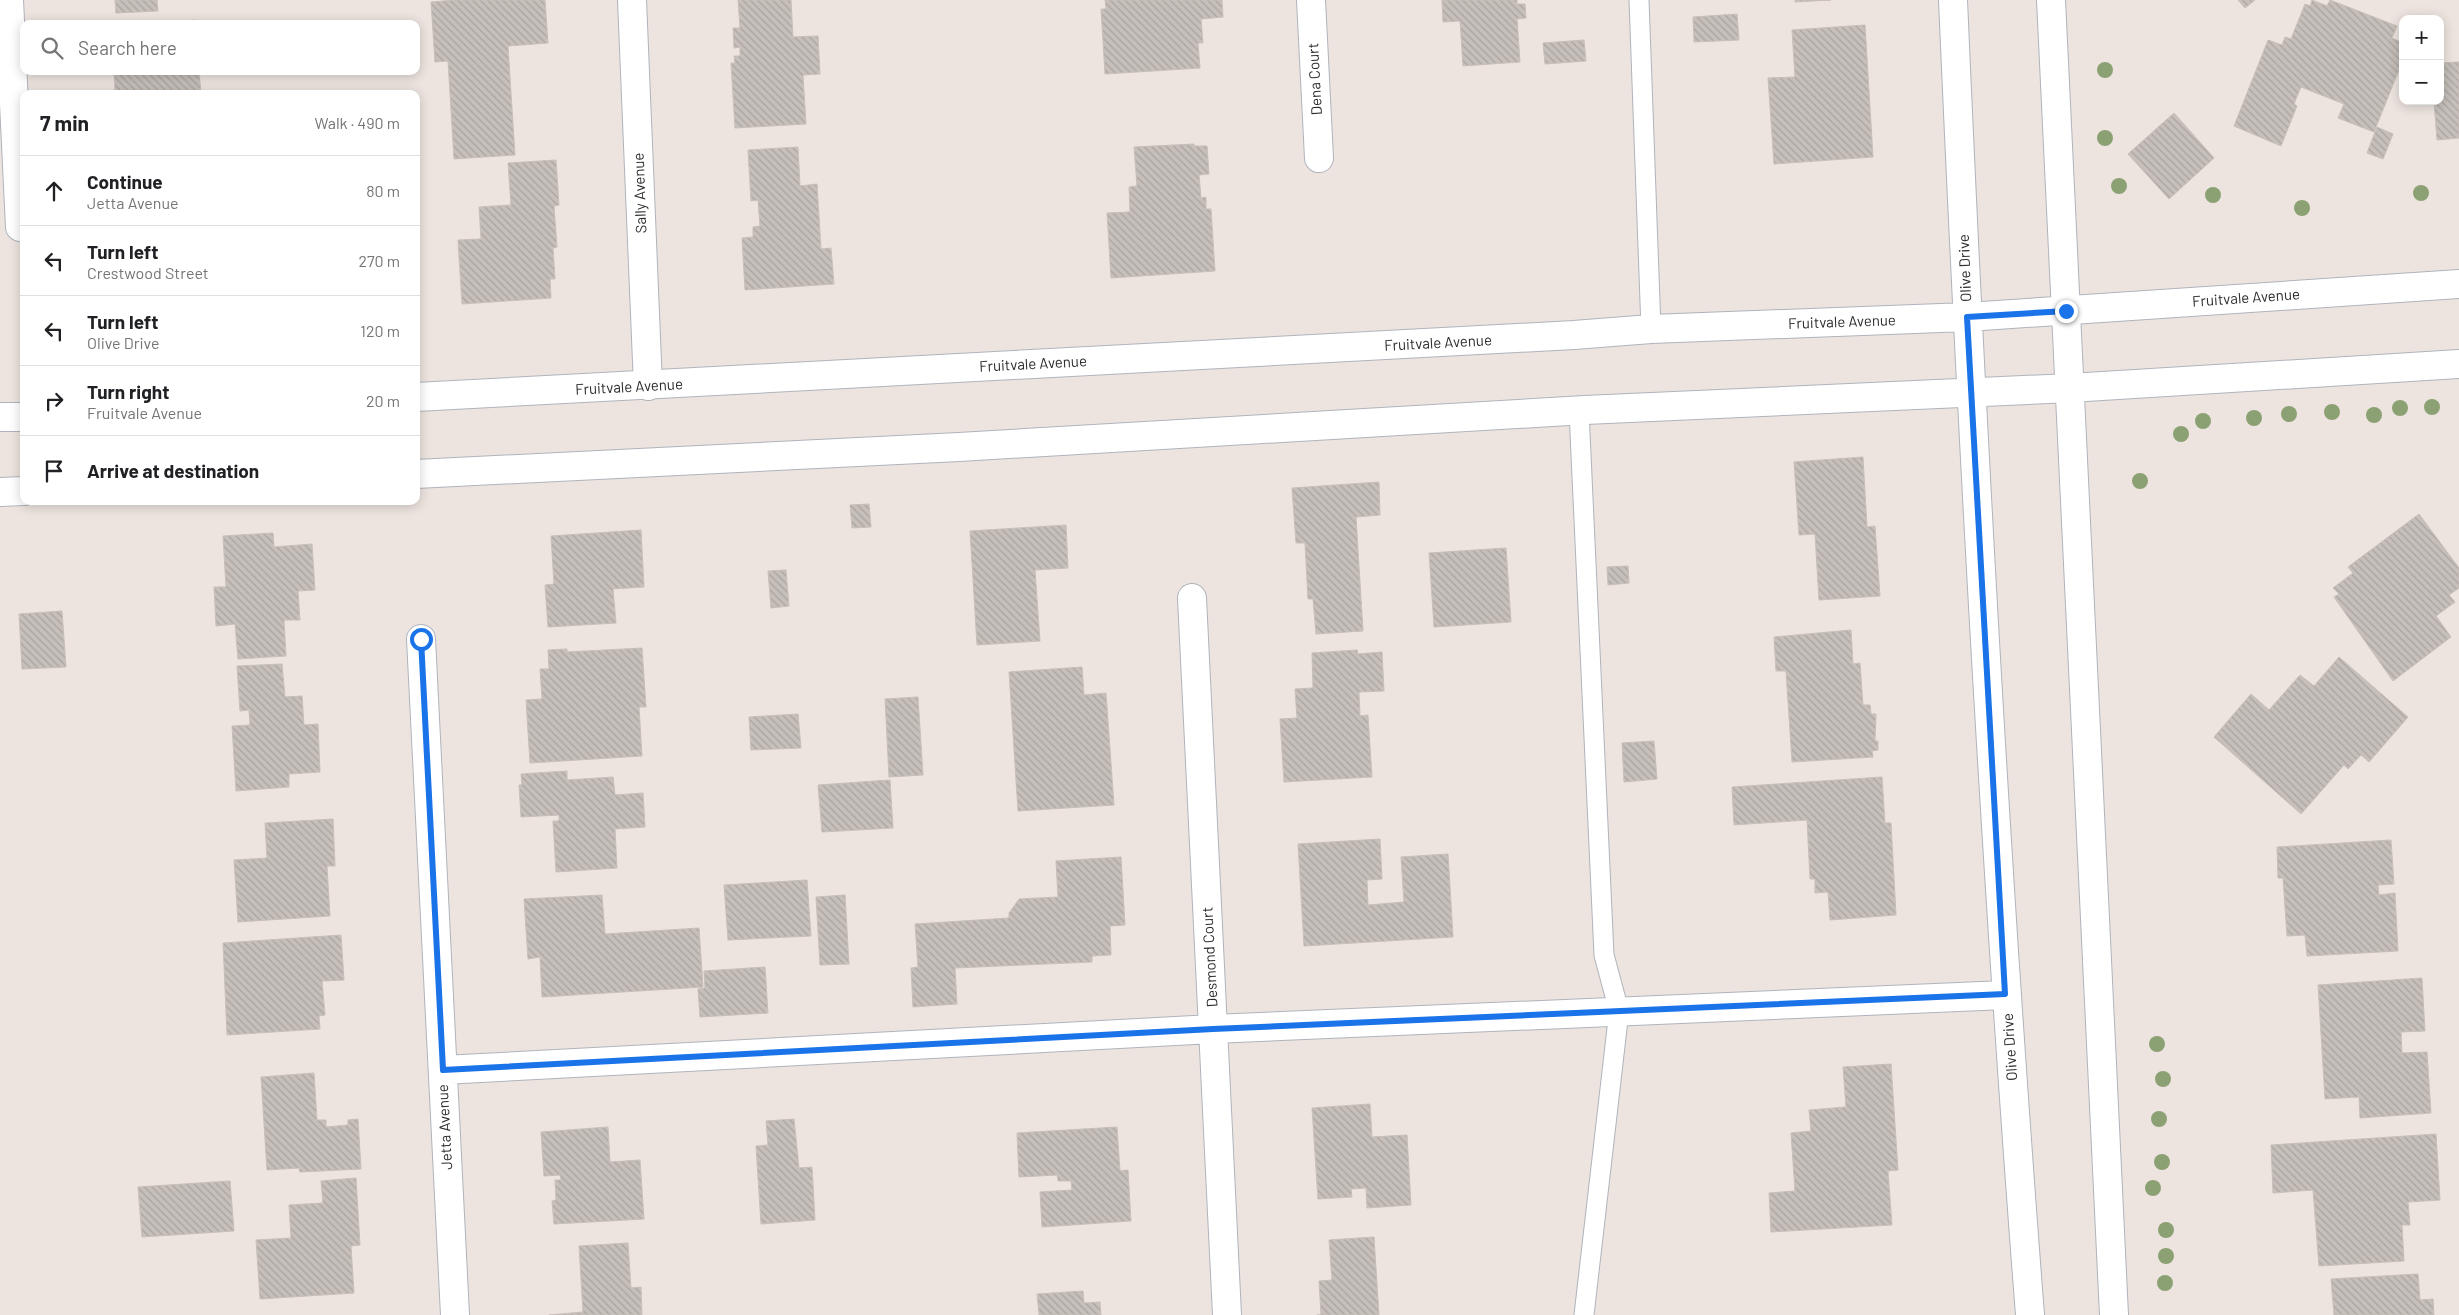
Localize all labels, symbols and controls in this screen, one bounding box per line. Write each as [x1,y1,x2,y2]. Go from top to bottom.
map controls [2399,15,2444,105]
button: + [2399,15,2444,60]
search box [20,20,420,75]
icon: search [38,34,66,62]
text: Search here [78,36,177,59]
street label: Dena Court [1303,42,1325,116]
button: − [2399,60,2444,105]
text: 7 min [40,110,89,135]
text: Walk · 490 m [314,113,400,132]
street label: Sally Avenue [629,152,649,234]
text: Continue [87,170,163,193]
icon: ahead [40,177,68,205]
text: 80 m [366,181,400,200]
text: Jetta Avenue [87,193,179,212]
street label: Olive Drive [1954,234,1974,302]
text: Turn left [87,240,158,263]
icon: left [40,247,68,275]
text: 270 m [358,251,400,270]
text: Crestwood Street [87,263,209,282]
street label: Fruitvale Avenue [2191,284,2300,310]
route end [2055,300,2078,323]
text: Turn left [87,310,158,333]
street label: Fruitvale Avenue [1788,310,1896,332]
icon: left [40,317,68,345]
text: 120 m [360,321,400,340]
street label: Fruitvale Avenue [1384,330,1492,354]
text: Olive Drive [87,333,159,352]
street label: Fruitvale Avenue [979,351,1087,375]
street label: Fruitvale Avenue [575,374,683,398]
text: Turn right [87,380,169,403]
icon: right [40,387,68,415]
text: 20 m [366,391,400,410]
text: Fruitvale Avenue [87,403,202,422]
icon: arrive [40,457,68,485]
text: Arrive at destination [87,459,259,482]
route start [410,628,433,651]
street label: Desmond Court [1197,906,1221,1008]
street label: Olive Drive [1998,1013,2020,1082]
street label: Jetta Avenue [433,1084,455,1170]

